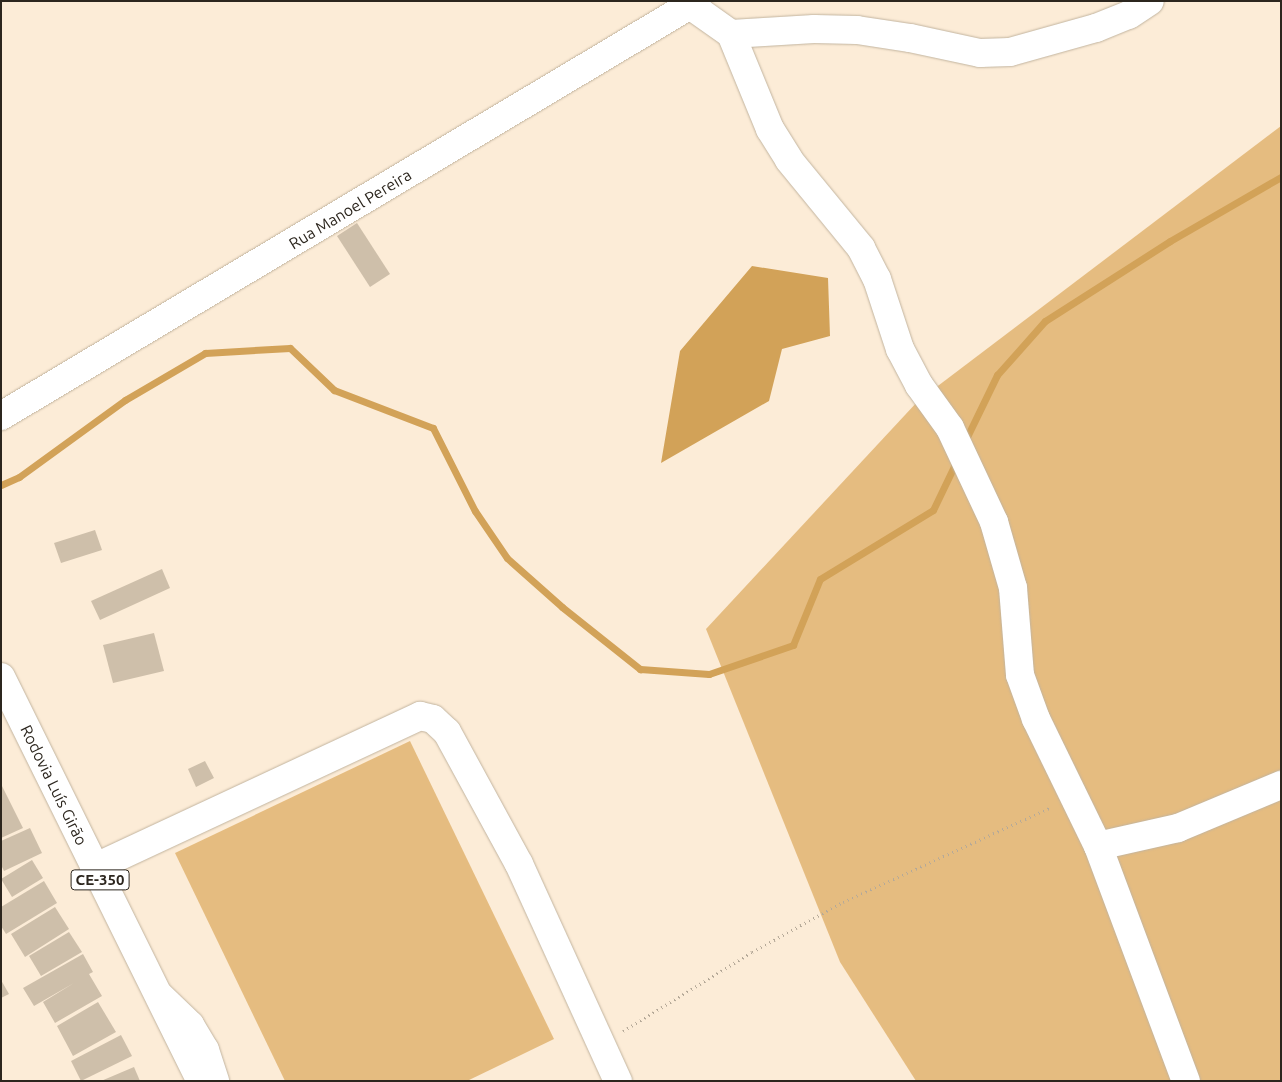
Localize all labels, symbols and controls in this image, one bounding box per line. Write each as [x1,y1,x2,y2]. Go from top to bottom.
street label: Rua Manoel Pereira [285,165,415,253]
street label: Rodovia Luís Girão [17,722,91,848]
road number: CE-350 [70,868,130,892]

